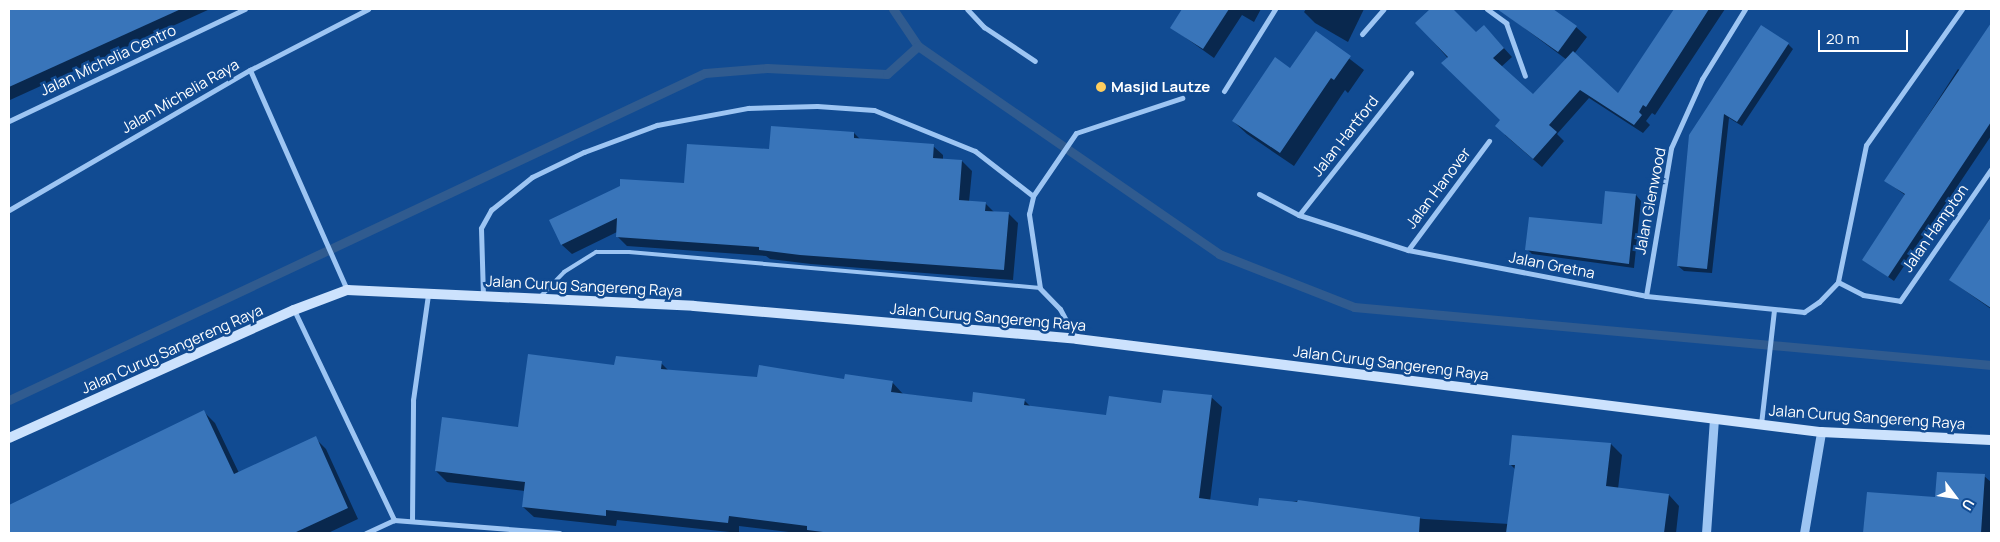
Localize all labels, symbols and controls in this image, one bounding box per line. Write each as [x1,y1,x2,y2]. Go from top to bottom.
scale bar [1820,20,1910,52]
street label: Jalan Michelia Centro [37,21,179,99]
text: 20 m [1826,28,1859,49]
street label: Jalan Michelia Raya [118,55,242,137]
place label: Masjid Lautze [1111,78,1210,96]
marker: Masjid Lautze [1095,81,1107,93]
street label: Jalan Hartford [1308,92,1382,180]
street label: Jalan Hanover [1402,144,1474,232]
street label: Jalan Glenwood [1631,146,1669,256]
street label: Jalan Hampton [1898,181,1972,275]
street label: Jalan Gretna [1508,248,1596,282]
street label: Jalan Curug Sangereng Raya [485,272,683,300]
street label: Jalan Curug Sangereng Raya [889,299,1087,335]
street label: Jalan Curug Sangereng Raya [78,301,266,397]
street label: Jalan Curug Sangereng Raya [1292,342,1490,384]
street label: Jalan Curug Sangereng Raya [1768,401,1966,433]
north arrow [1930,472,1980,522]
text: U [1958,496,1979,514]

